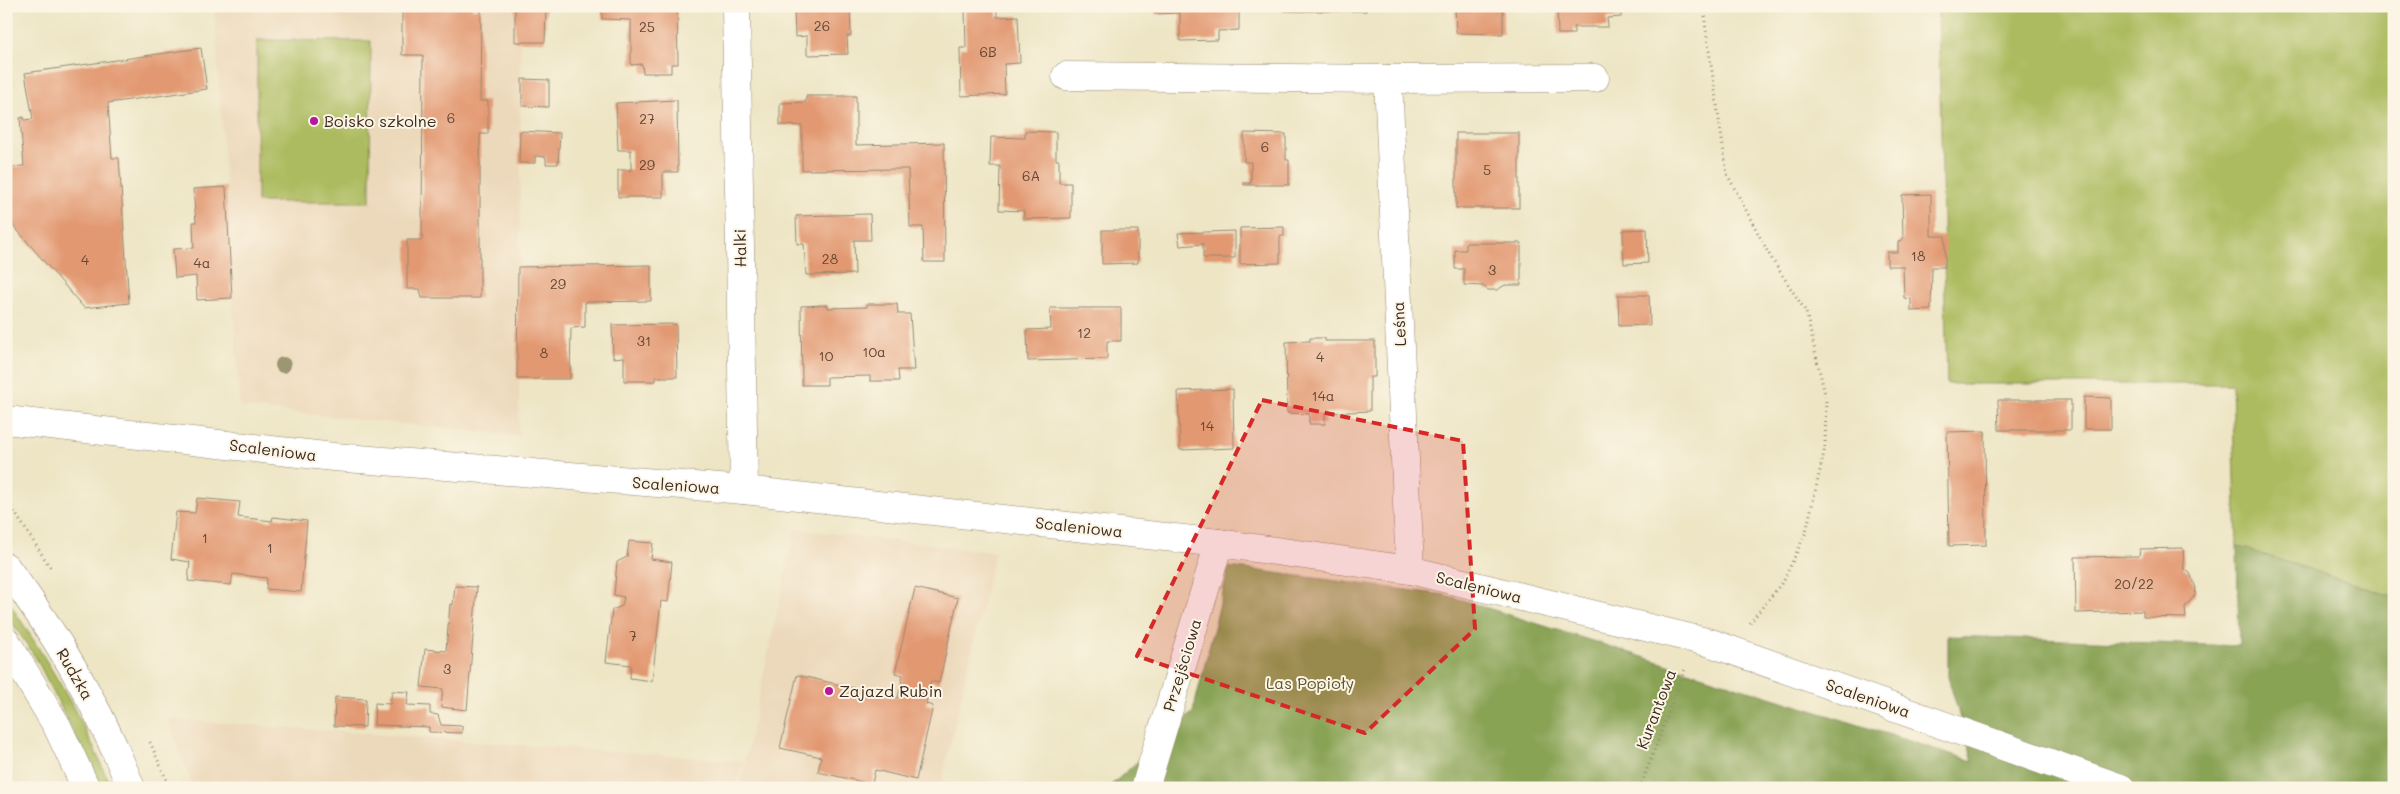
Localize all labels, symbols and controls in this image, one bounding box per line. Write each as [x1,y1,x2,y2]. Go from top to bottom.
house number: 26 [814,16,830,35]
house number: 25 [639,17,655,36]
house number: 6B [979,42,997,61]
house number: 6 [447,108,455,127]
house number: 27 [639,109,655,128]
place label: Boisko szkolne [324,110,437,131]
marker: Boisko szkolne [308,115,320,127]
house number: 6 [1261,137,1269,156]
house number: 29 [639,155,655,174]
house number: 5 [1483,160,1491,179]
house number: 6A [1022,166,1040,185]
street label: Halki [729,228,750,268]
house number: 18 [1911,246,1925,265]
house number: 28 [822,249,838,268]
house number: 4 [81,250,90,269]
house number: 4a [194,253,210,272]
house number: 3 [1488,260,1496,279]
house number: 29 [550,274,566,293]
street label: Leśna [1387,301,1410,347]
house number: 12 [1077,323,1091,342]
house number: 31 [637,331,651,350]
house number: 10a [862,342,886,361]
house number: 8 [540,343,548,362]
house number: 10 [819,346,834,365]
house number: 4 [1316,347,1325,366]
house number: 14a [1311,386,1335,405]
house number: 14 [1200,416,1215,435]
street label: Scaleniowa [228,434,318,465]
street label: Scaleniowa [631,471,721,498]
street label: Scaleniowa [1034,511,1124,542]
house number: 1 [202,528,208,547]
house number: 1 [267,538,273,557]
street label: Scaleniowa [1434,566,1524,607]
house number: 20/22 [2114,574,2154,593]
street label: Przejściowa [1157,616,1206,714]
house number: 7 [629,626,637,645]
street label: Rudzka [52,644,99,703]
house number: 3 [443,659,451,678]
street label: Kurantowa [1631,666,1680,752]
park label: Las Popioły [1266,672,1354,693]
street label: Scaleniowa [1823,673,1913,722]
place label: Zajazd Rubin [839,680,942,701]
marker: Zajazd Rubin [823,685,835,697]

